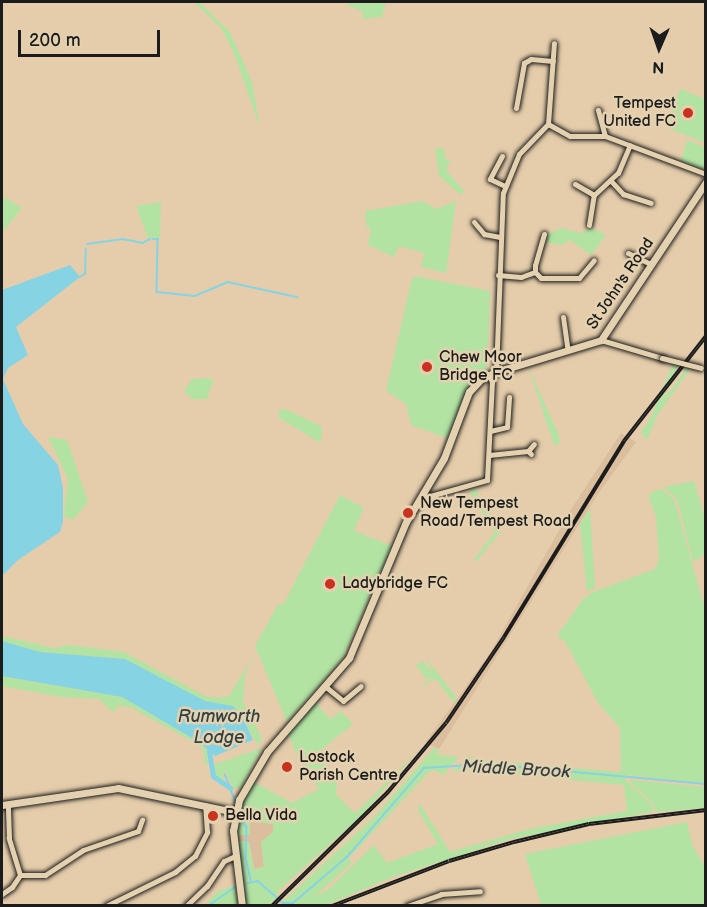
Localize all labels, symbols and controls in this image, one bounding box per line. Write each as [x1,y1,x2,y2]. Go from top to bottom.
scale bar [21,18,164,56]
north arrow [629,18,689,78]
text: 200 m [29,30,81,51]
text: N [652,57,665,76]
place label: Tempest United FC [603,94,676,132]
marker: Tempest United FC [681,106,695,120]
street label: St John's Road [583,234,659,334]
place label: Chew Moor Bridge FC [439,348,522,386]
marker: Chew Moor Bridge FC [420,360,434,374]
place label: New Tempest Road/Tempest Road [420,494,571,532]
marker: New Tempest Road/Tempest Road [401,506,415,520]
place label: Ladybridge FC [342,574,448,594]
marker: Ladybridge FC [323,577,337,591]
water label: Rumworth Lodge [178,707,260,750]
place label: Lostock Parish Centre [299,748,398,786]
water label: Middle Brook [461,756,571,784]
marker: Lostock Parish Centre [280,760,294,774]
place label: Bella Vida [225,806,298,826]
marker: Bella Vida [206,809,220,823]

